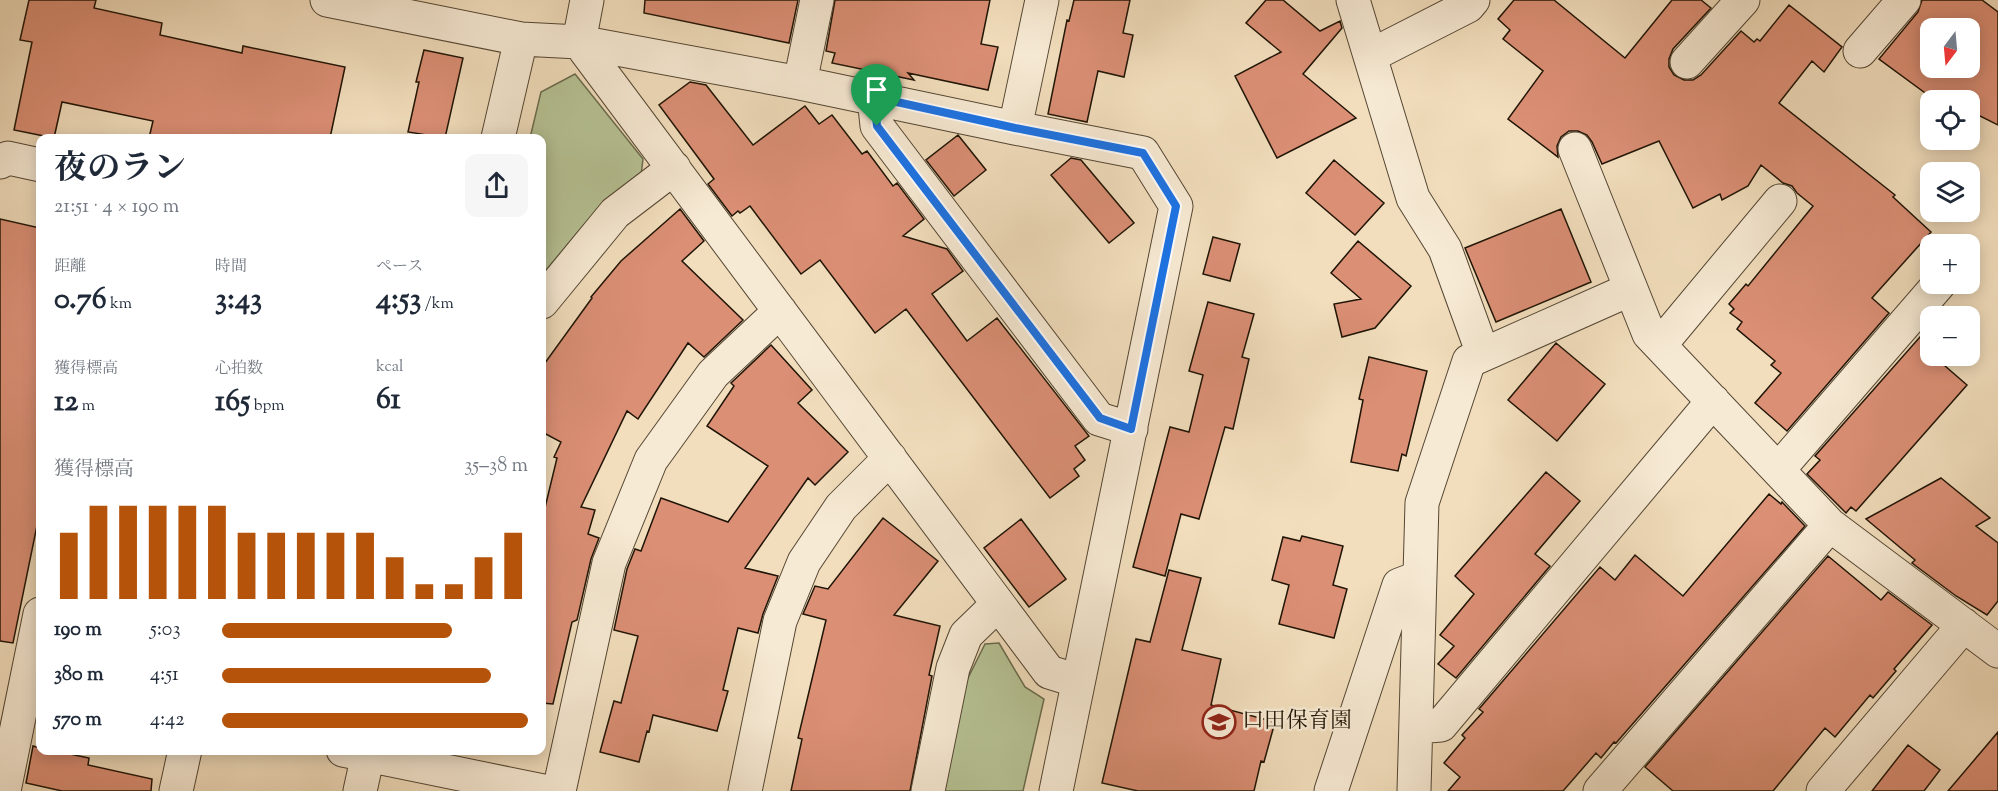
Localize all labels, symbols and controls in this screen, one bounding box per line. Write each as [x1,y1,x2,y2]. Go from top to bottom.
north arrow [1920,18,1980,78]
map controls [1920,18,1980,366]
pin [851,64,902,126]
icon: arrive [860,73,893,106]
button: locate [1920,90,1980,150]
text: 夜のラン [54,146,186,194]
button: share [465,154,528,217]
button: layers [1920,162,1980,222]
text: 21:51 · 4 × 190 m [54,193,179,222]
button: + [1920,234,1980,294]
text: 距離 [54,256,86,279]
text: 時間 [215,256,247,279]
text: ペース [376,256,423,279]
text: 0.76 [54,279,107,322]
text: 3:43 [215,279,262,322]
text: 4:53 [376,279,421,322]
text: km [107,293,132,316]
text: /km [421,293,454,316]
button: − [1920,306,1980,366]
text: kcal [376,356,404,379]
text: 獲得標高 [54,358,118,381]
text: 心拍数 [215,358,263,381]
text: 61 [376,379,401,422]
text: 12 [54,381,78,424]
text: 165 [215,381,250,424]
text: m [78,395,95,418]
text: bpm [250,395,285,418]
text: 35–38 m [464,452,528,481]
text: 獲得標高 [54,456,134,485]
text: 190 m [54,616,102,645]
text: 5:03 [150,616,181,645]
text: 380 m [54,661,103,690]
text: 4:51 [150,661,179,690]
school or university icon: 口田保育園 [1201,704,1237,740]
text: 570 m [54,706,102,735]
text: 4:42 [150,706,185,735]
place label: 口田保育園 [1242,706,1352,738]

